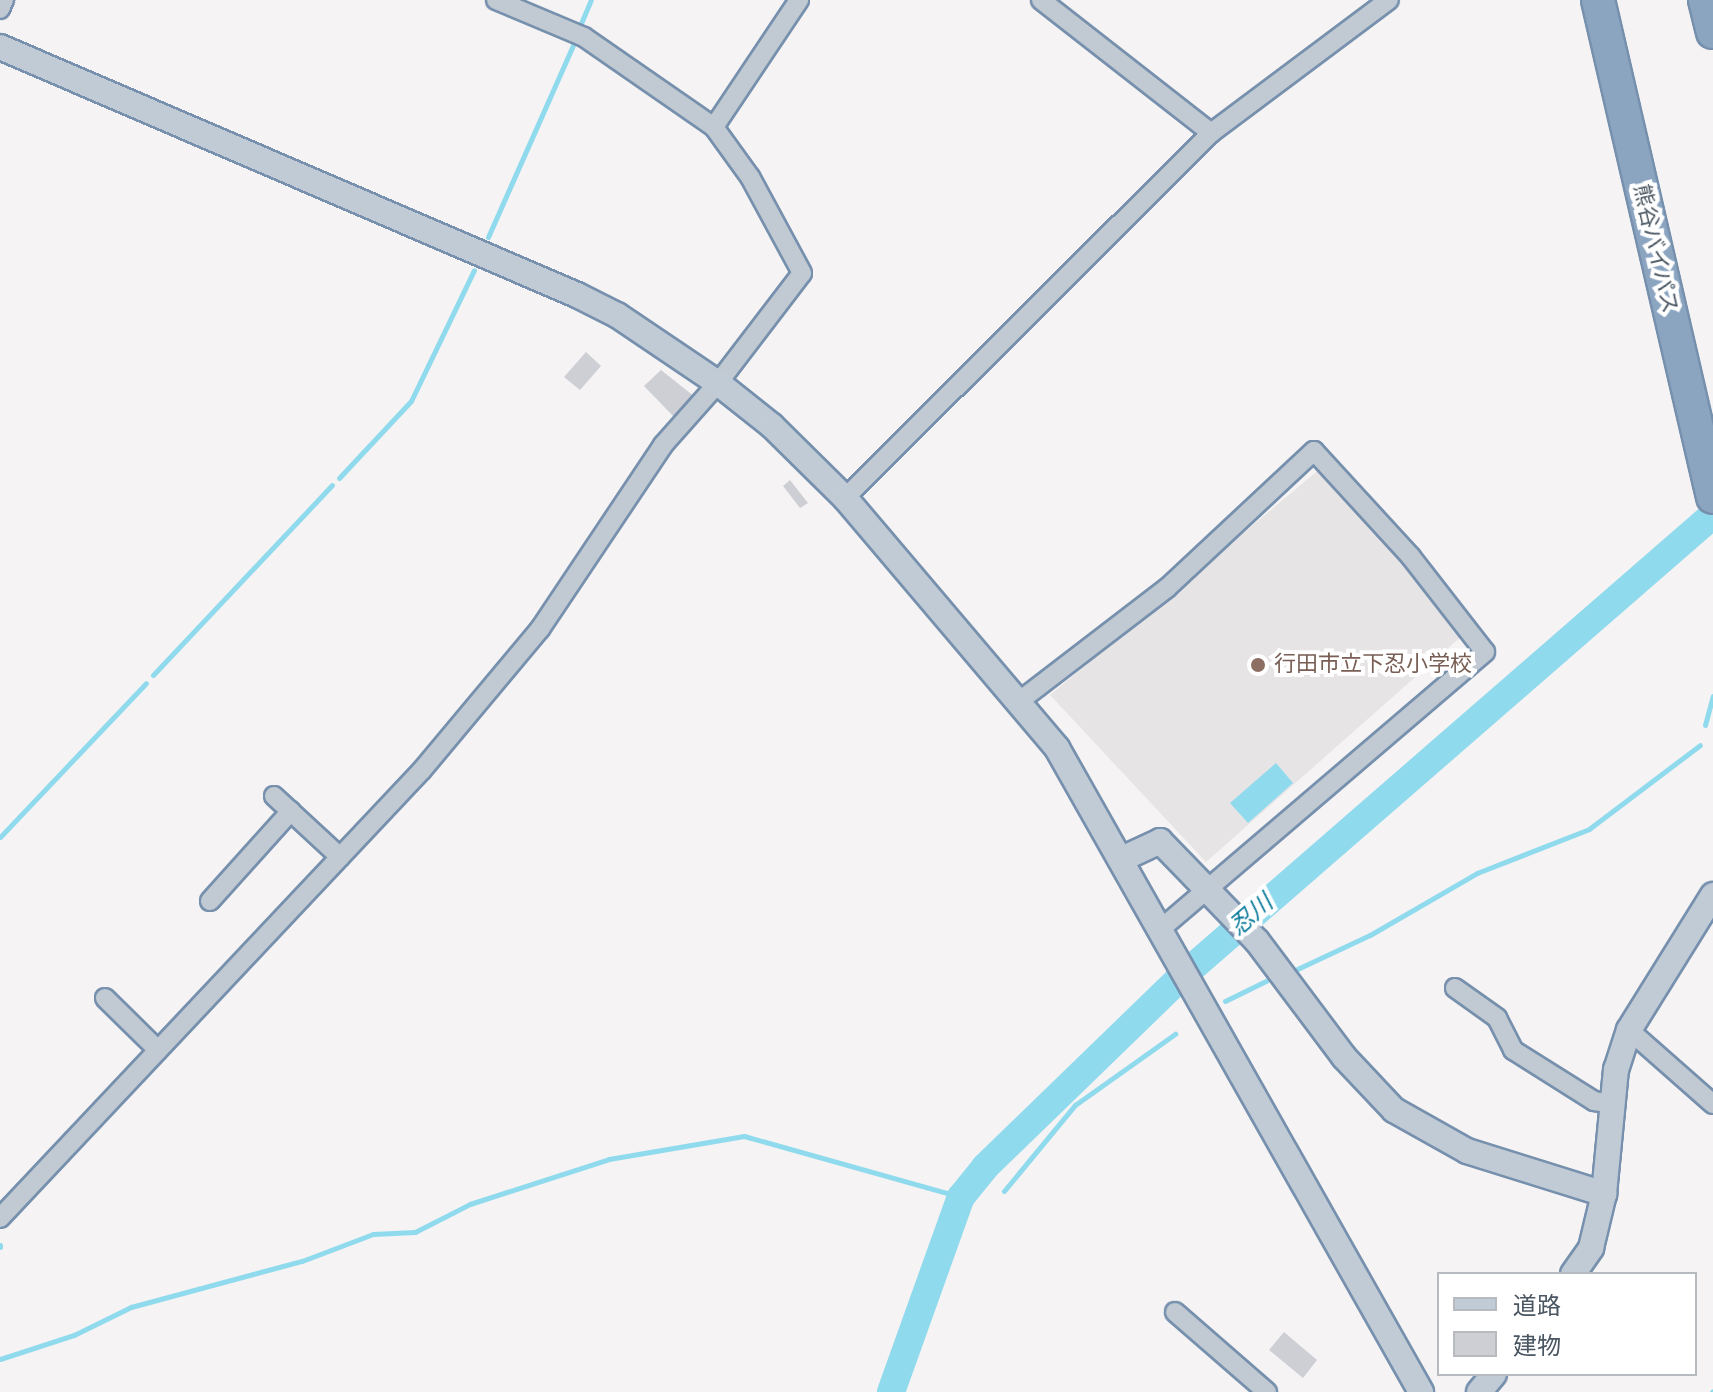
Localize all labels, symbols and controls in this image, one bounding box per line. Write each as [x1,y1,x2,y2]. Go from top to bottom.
street label: 熊谷バイパス [1627,182,1683,316]
place label: 行田市立下忍小学校 [1274,652,1472,678]
marker: 行田市立下忍小学校 [1249,656,1267,674]
water label: 忍川 [1224,889,1280,943]
legend [1437,1272,1697,1376]
text: 道路 [1513,1295,1561,1319]
text: 建物 [1513,1335,1561,1359]

